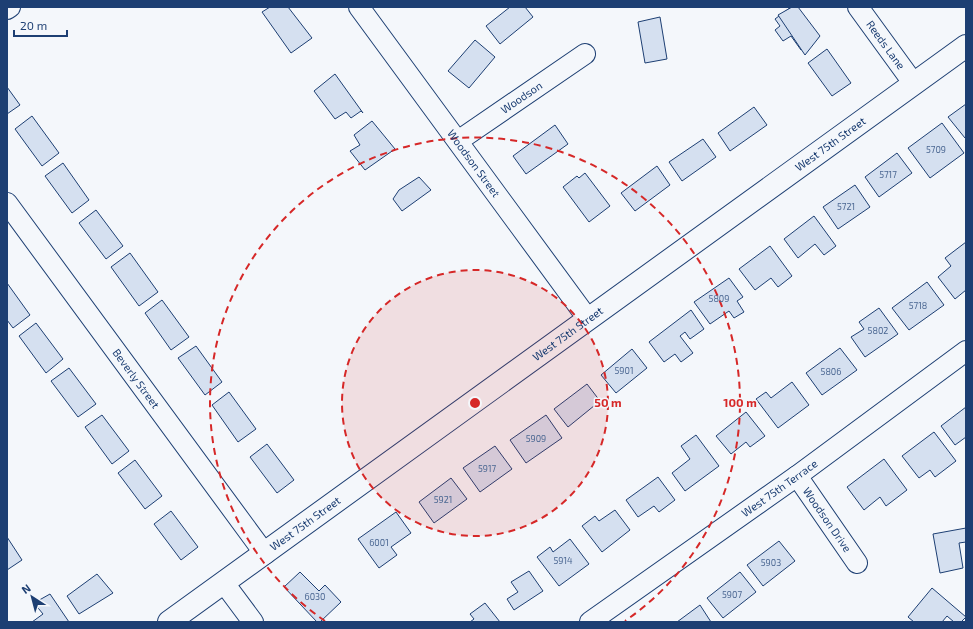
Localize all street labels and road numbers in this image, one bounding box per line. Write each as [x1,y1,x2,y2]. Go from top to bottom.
street label: Reeds Lane [864,18,908,72]
street label: Woodson [498,78,544,116]
street label: West 75th Street [792,114,868,173]
street label: Woodson Street [445,127,503,199]
street label: West 75th Street [530,304,605,363]
street label: Beverly Street [110,346,163,411]
street label: West 75th Terrace [739,456,820,519]
street label: Woodson Drive [801,484,854,554]
street label: West 75th Street [267,493,343,553]

